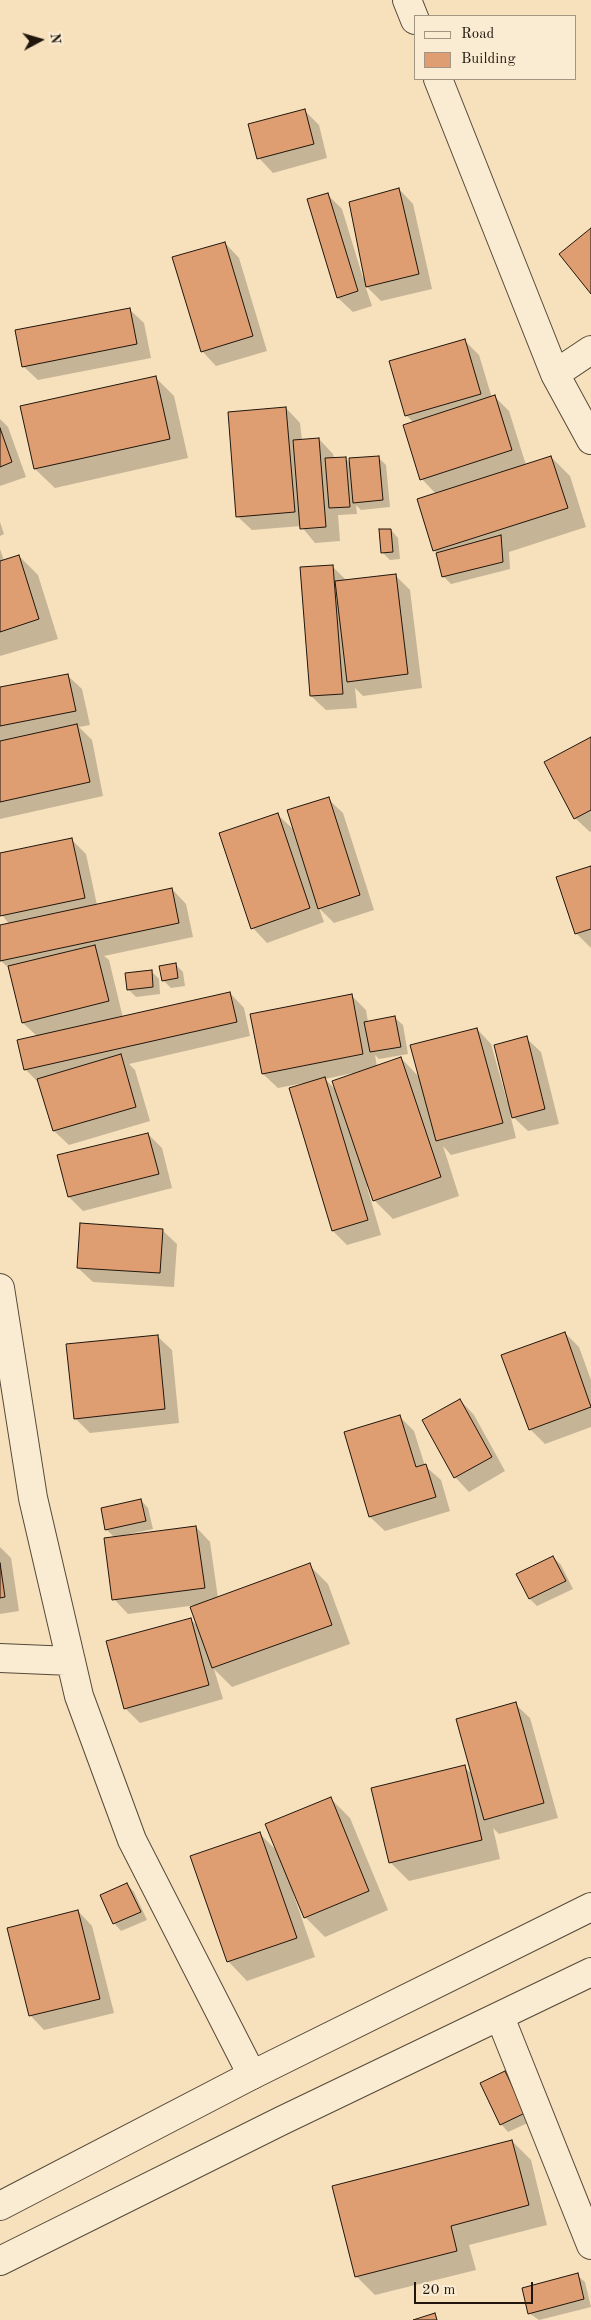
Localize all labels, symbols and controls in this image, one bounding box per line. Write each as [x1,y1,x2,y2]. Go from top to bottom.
north arrow [15,15,65,65]
legend [414,15,576,80]
text: Road [461,27,494,42]
text: N [47,32,62,44]
text: Building [461,52,516,67]
scale bar [416,2272,535,2304]
text: 20 m [422,2283,456,2298]

